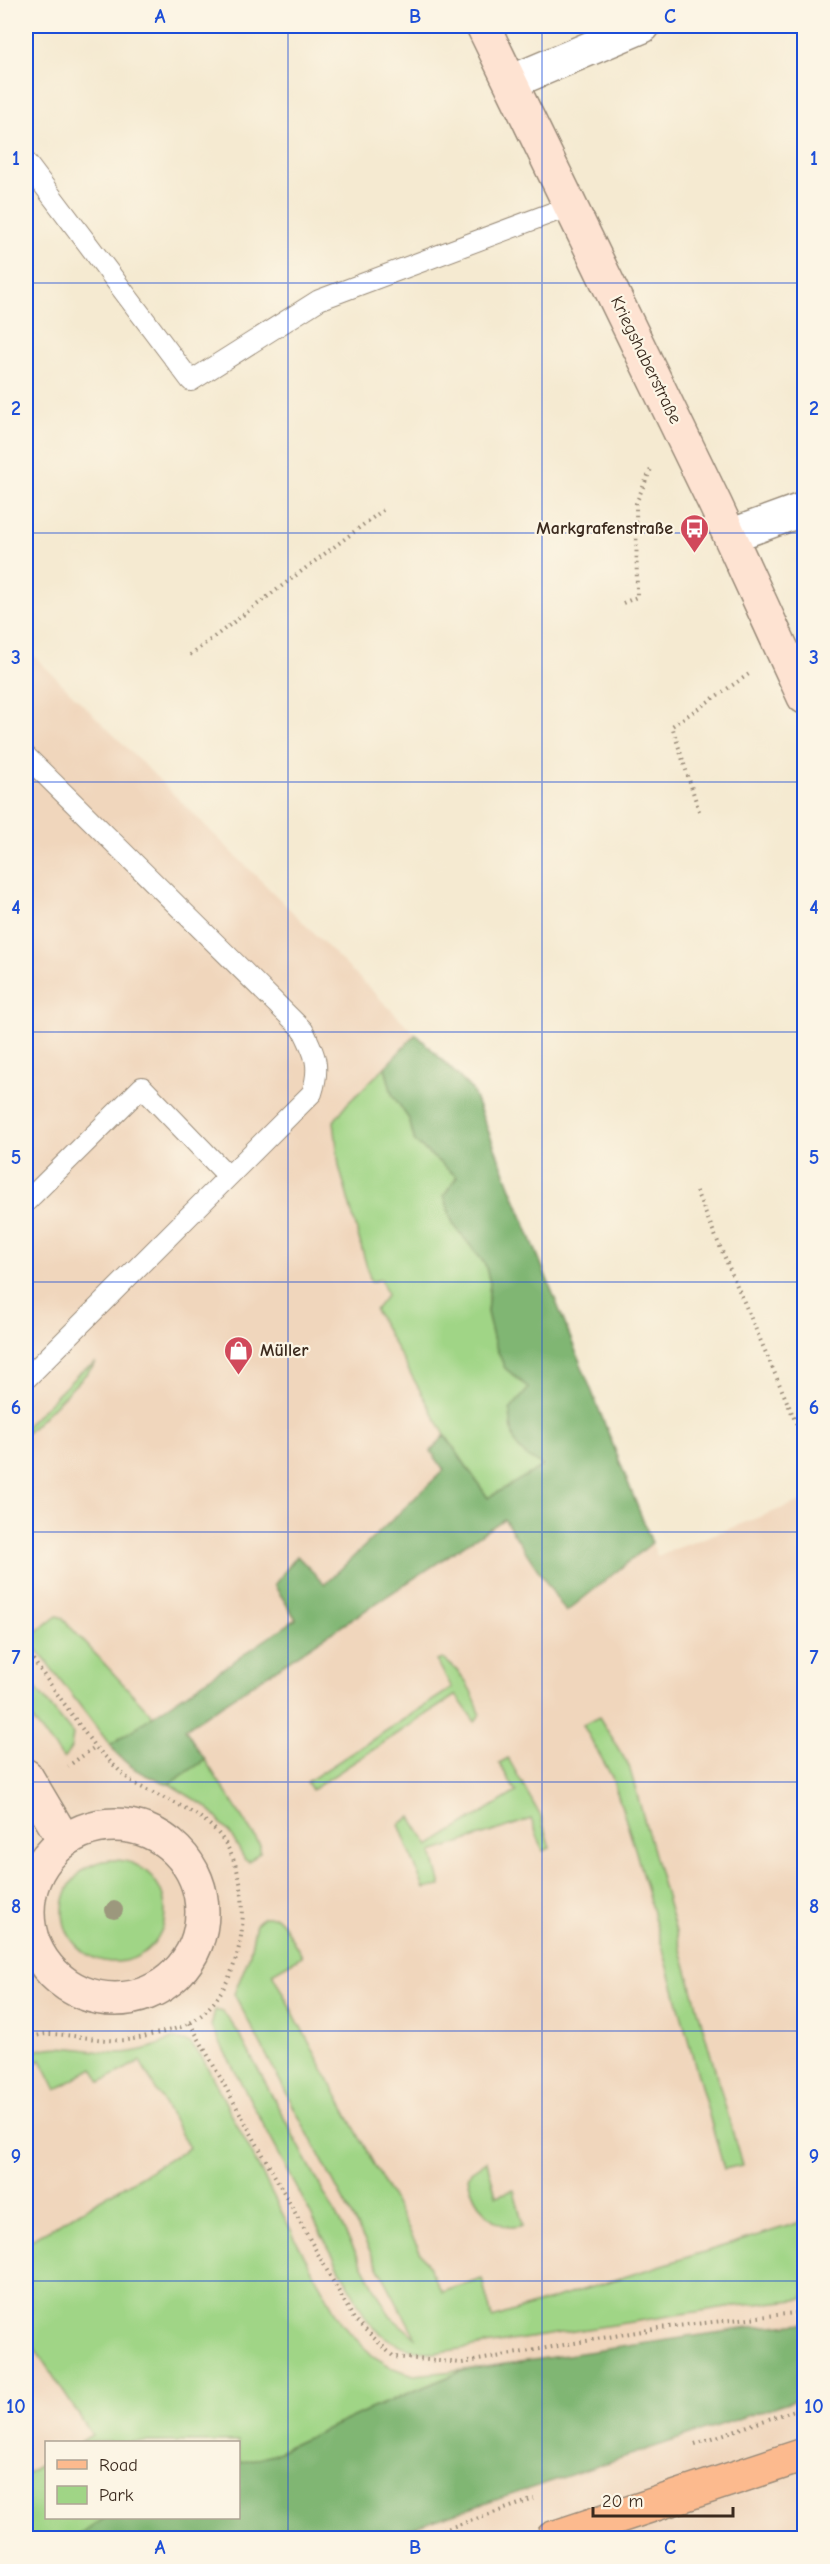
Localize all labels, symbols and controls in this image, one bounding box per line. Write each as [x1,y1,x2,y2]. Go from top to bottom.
text: A [154,5,166,28]
text: B [409,5,421,28]
text: C [664,5,676,28]
text: 1 [12,147,20,170]
text: 1 [810,147,818,170]
street label: Kriegshaberstraße [606,293,686,427]
text: 2 [11,397,21,420]
text: 2 [809,397,819,420]
bus stop icon: Markgrafenstraße [678,512,710,554]
place label: Markgrafenstraße [536,518,673,539]
text: 3 [11,646,21,669]
text: 3 [809,646,819,669]
text: 4 [11,896,21,919]
text: 4 [809,896,819,919]
text: 5 [11,1146,21,1169]
text: 5 [809,1146,819,1169]
shop icon: Müller [223,1334,255,1376]
place label: Müller [260,1340,309,1361]
text: 6 [11,1396,21,1419]
text: 6 [809,1396,819,1419]
text: 7 [12,1646,21,1669]
text: 7 [810,1646,819,1669]
text: 8 [11,1895,21,1918]
text: 8 [809,1895,819,1918]
text: 9 [11,2145,21,2168]
text: 9 [809,2145,819,2168]
text: 10 [6,2395,26,2418]
text: 10 [804,2395,824,2418]
legend [45,2441,240,2519]
text: Road [99,2455,138,2476]
scale bar [593,2480,732,2518]
text: Park [99,2485,134,2506]
text: 20 m [602,2491,643,2512]
text: A [154,2536,166,2559]
text: B [409,2536,421,2559]
text: C [664,2536,676,2559]

